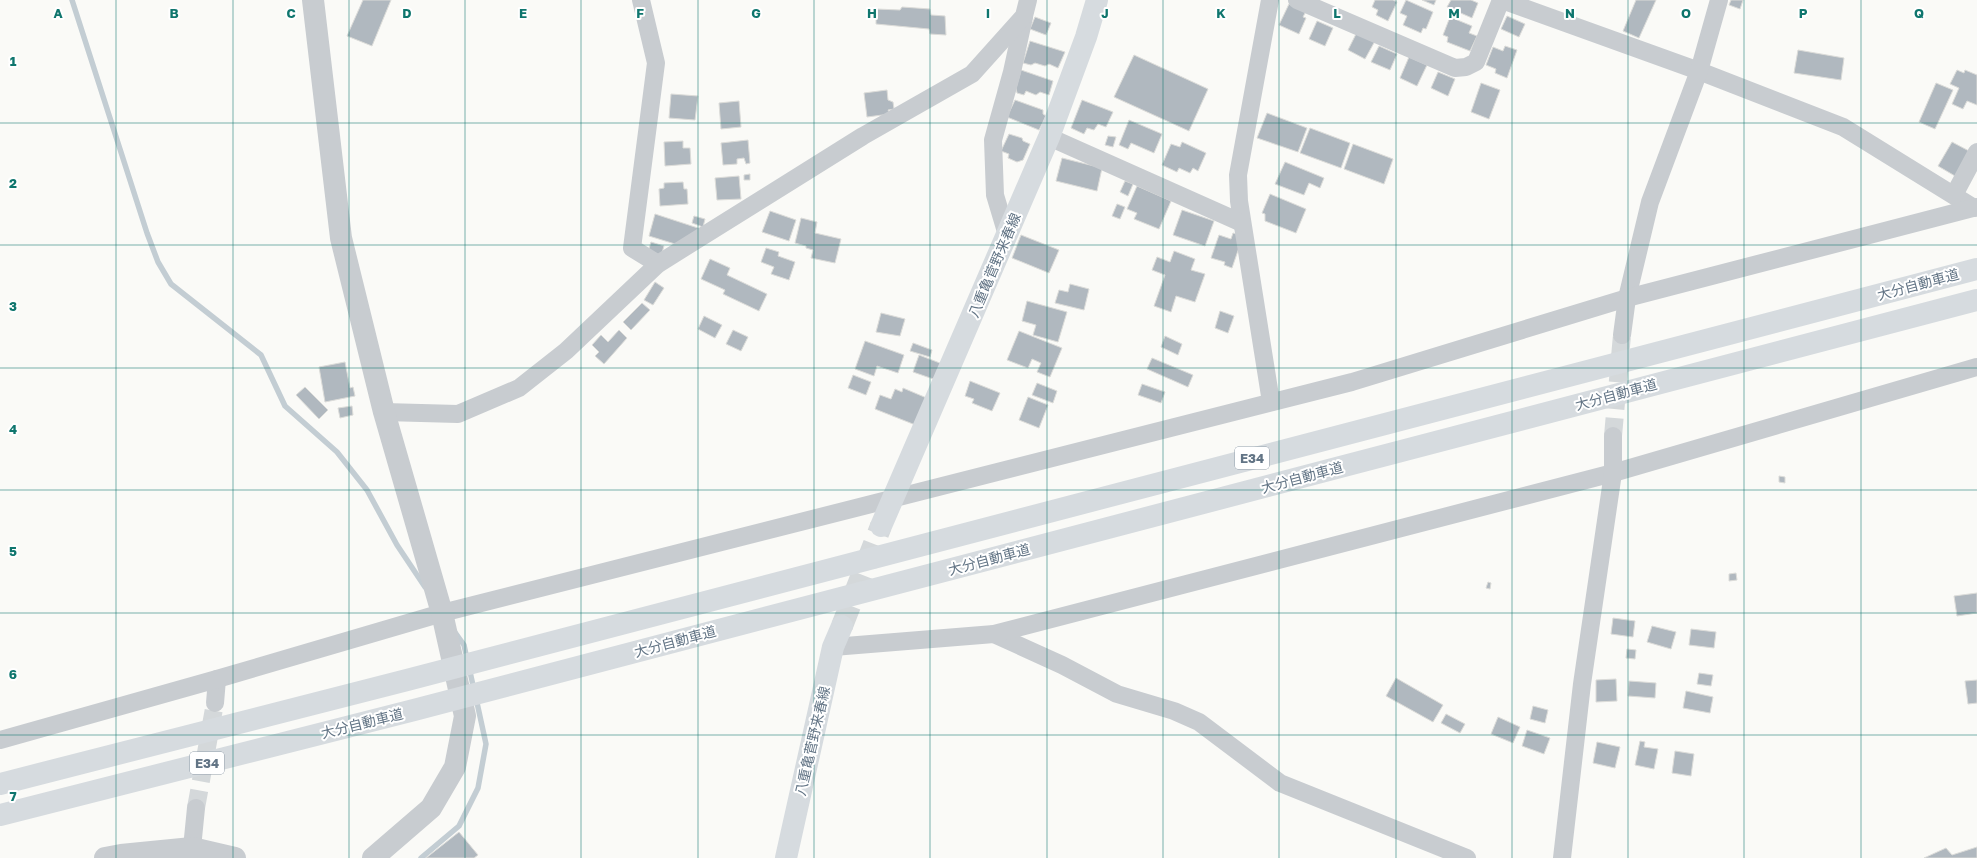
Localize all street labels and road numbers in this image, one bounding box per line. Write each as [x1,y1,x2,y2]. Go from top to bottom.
street label: 八重亀菅野来春線 [964,210,1024,320]
street label: 大分自動車道 [1875,265,1961,303]
street label: 大分自動車道 [1573,375,1659,413]
road number: E34 [1235,447,1269,469]
street label: 大分自動車道 [1259,458,1345,496]
street label: 大分自動車道 [946,540,1032,578]
street label: 大分自動車道 [632,622,718,660]
street label: 八重亀菅野来春線 [791,685,833,797]
street label: 大分自動車道 [319,705,405,741]
road number: E34 [190,752,224,774]

